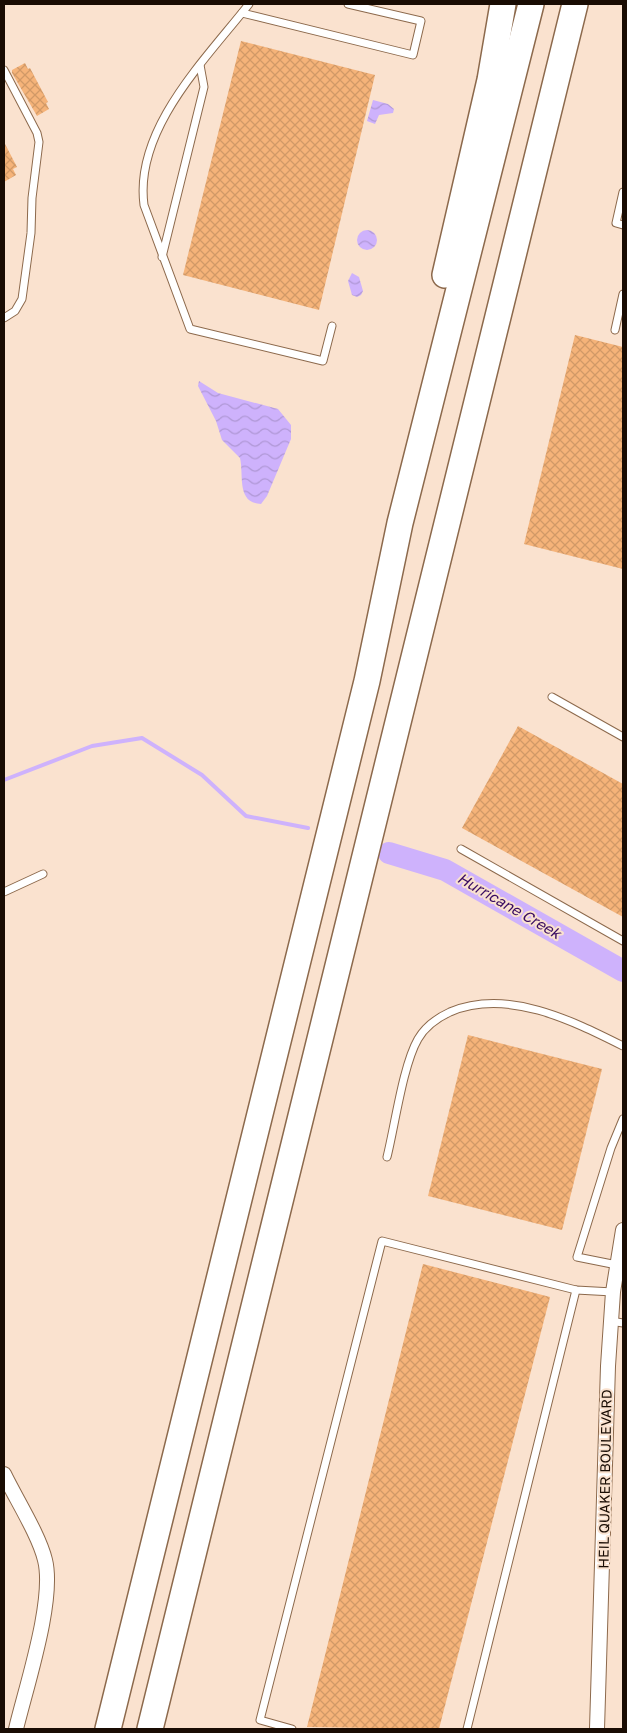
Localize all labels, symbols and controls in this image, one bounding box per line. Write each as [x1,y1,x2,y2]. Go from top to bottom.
water label: Hurricane Creek [455,868,566,943]
street label: HEIL QUAKER BOULEVARD [594,1389,615,1569]

